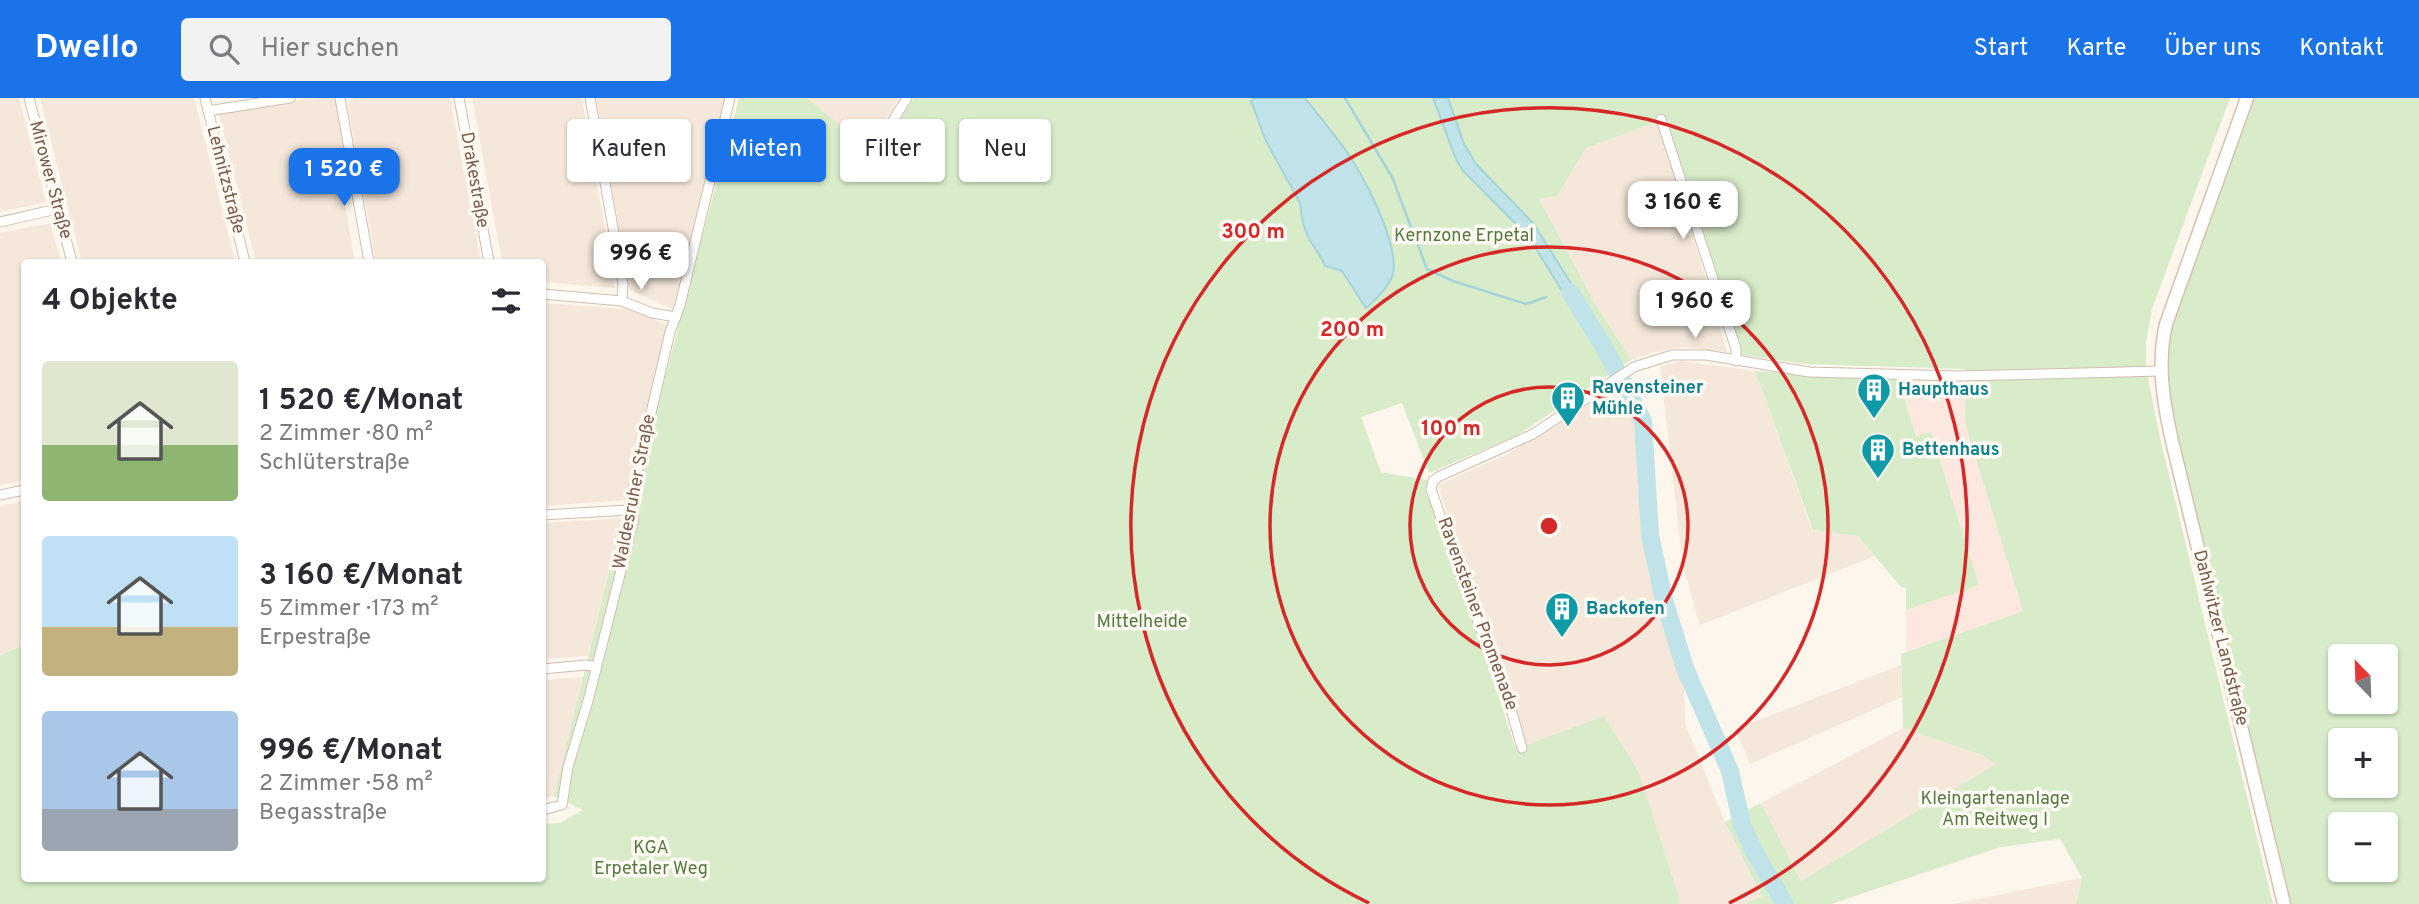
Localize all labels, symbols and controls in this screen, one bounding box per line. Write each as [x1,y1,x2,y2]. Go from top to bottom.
search box [181,18,671,81]
text: Dwello [35,28,139,70]
icon: search [205,30,243,68]
text: Hier suchen [261,33,399,66]
text: Start [1974,34,2028,64]
text: Karte [2066,34,2126,64]
text: Über uns [2164,34,2261,64]
text: Kontakt [2299,34,2384,64]
street label: Mirower Straße [23,118,77,242]
chip: Kaufen [567,119,691,182]
chip: Mieten [705,119,826,182]
chip: Filter [840,119,945,182]
chip: Neu [959,119,1051,182]
street label: Lehnitzstraße [200,124,250,236]
street label: Drakestraße [454,130,494,230]
pin: 1 520 € [279,148,409,208]
text: 1 520 € [305,156,383,185]
pin: 3 160 € [1618,181,1748,241]
text: 3 160 € [1644,189,1722,218]
text: 300 m [1221,219,1285,246]
park label: Kernzone Erpetal [1394,225,1534,248]
pin: 996 € [592,232,690,292]
text: 996 € [610,240,672,269]
pin: 1 960 € [1630,280,1760,340]
icon: filters [487,282,525,320]
text: 4 Objekte [42,283,178,320]
text: 1 960 € [1656,288,1734,317]
text: 200 m [1320,317,1384,344]
building icon: Haupthaus [1855,371,1893,420]
place label: Ravensteiner Mühle [1592,377,1704,421]
building icon: Ravensteiner Mühle [1549,379,1587,428]
place label: Haupthaus [1898,379,1989,402]
text: 1 520 €/Monat [259,383,463,420]
icon: home [98,389,182,473]
street label: Waldesruher Straße [609,412,661,572]
text: 100 m [1421,416,1481,443]
text: 2 Zimmer · 80 m² [259,420,433,449]
building icon: Bettenhaus [1859,431,1897,480]
place label: Bettenhaus [1902,439,2000,462]
text: Schlüterstraße [259,449,410,478]
street label: Ravensteiner Promenade [1431,514,1523,714]
centre of rings [1537,514,1561,538]
street label: Dahlwitzer Landstraße [2187,548,2253,728]
text: 3 160 €/Monat [259,558,463,595]
icon: home [98,564,182,648]
building icon: Backofen [1543,590,1581,639]
text: 5 Zimmer · 173 m² [259,595,439,624]
place label: Backofen [1586,598,1665,621]
park label: Mittelheide [1096,611,1188,634]
text: Erpestraße [259,624,371,653]
north arrow [2328,644,2398,714]
map controls [2328,644,2398,882]
button: + [2328,728,2398,798]
text: 996 €/Monat [259,733,443,770]
icon: home [98,739,182,823]
text: 2 Zimmer · 58 m² [259,770,433,799]
park label: Kleingartenanlage Am Reitweg I [1920,788,2070,832]
text: Begasstraße [259,799,387,828]
button: − [2328,812,2398,882]
park label: KGA Erpetaler Weg [594,837,708,881]

